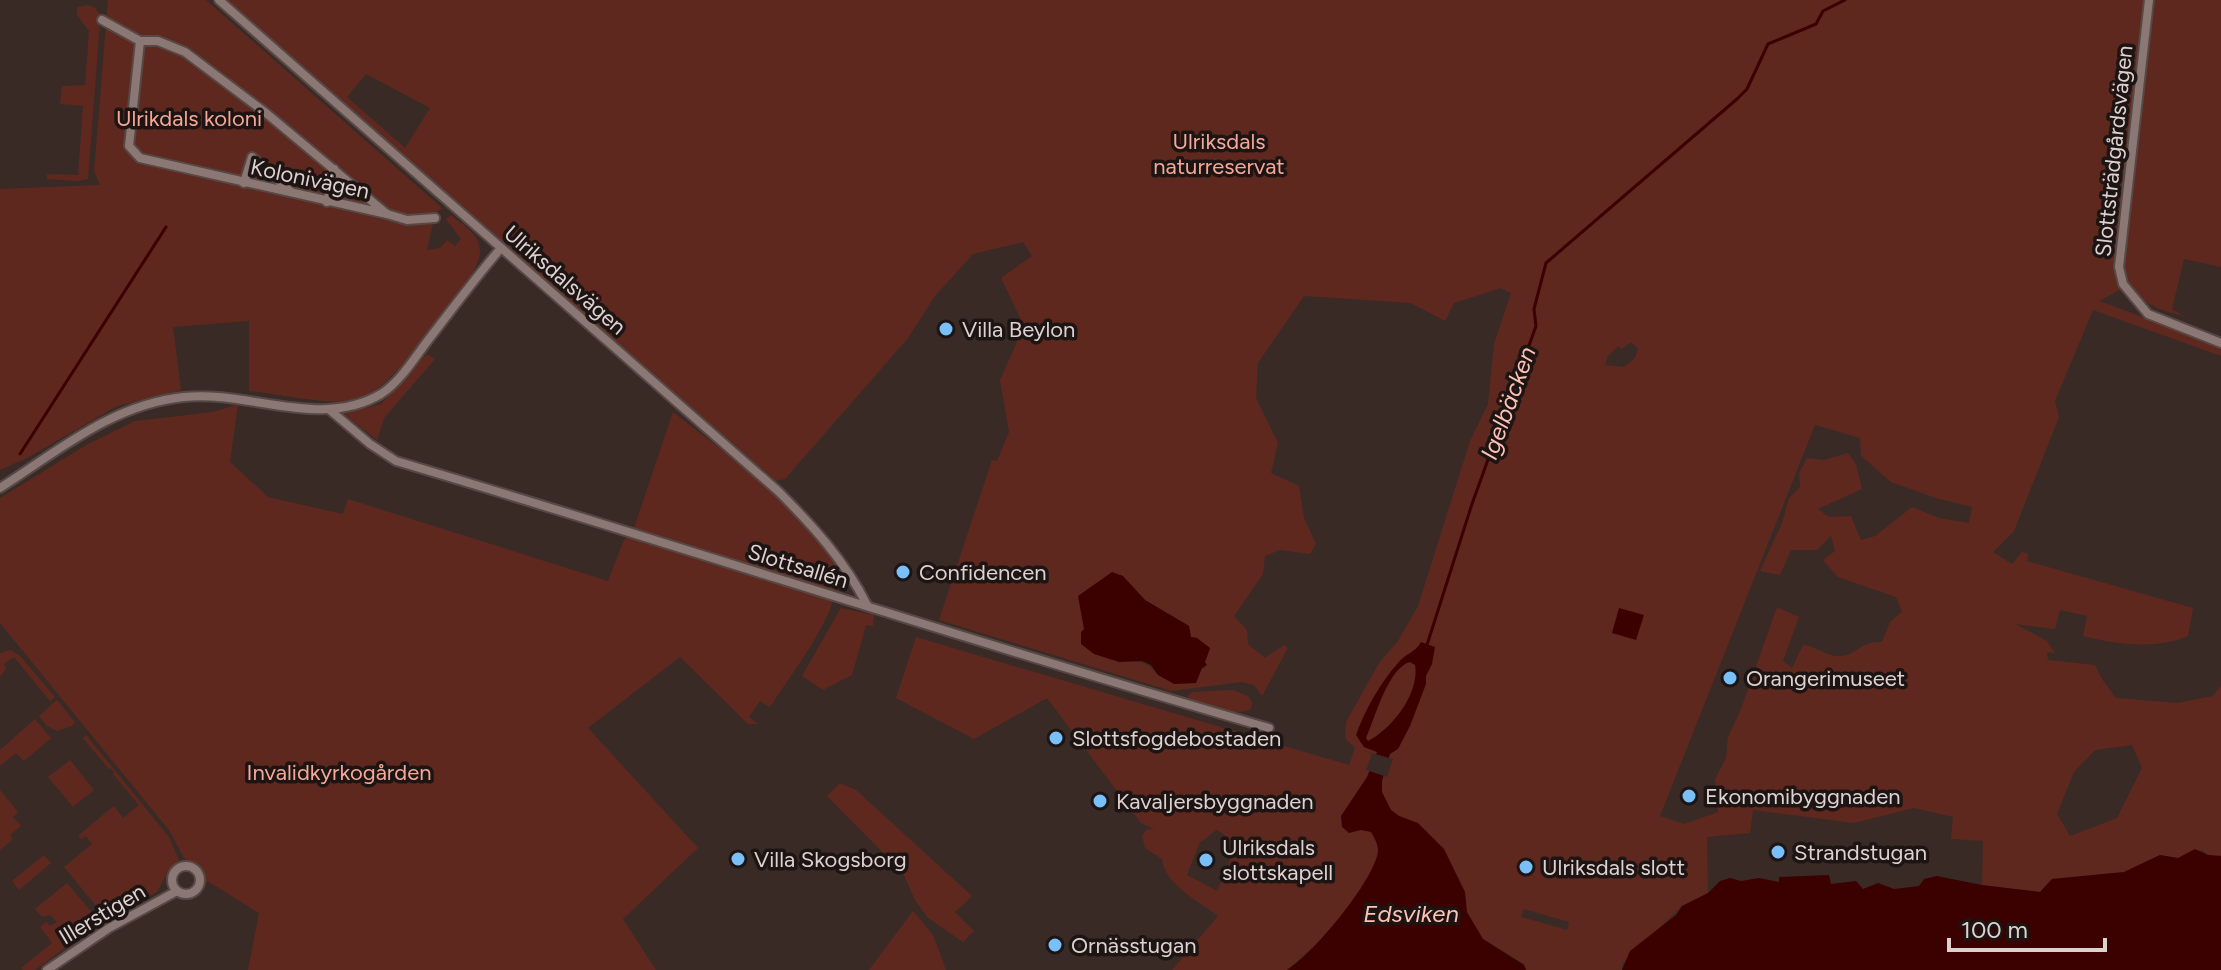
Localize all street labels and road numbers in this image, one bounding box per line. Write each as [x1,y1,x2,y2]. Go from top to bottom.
street label: Slottsträdgårdsvägen [2089,44,2139,258]
street label: Kolonivägen [248,153,372,205]
street label: Ulriksdalsvägen [498,220,632,340]
street label: Slottsallén [745,538,851,594]
street label: Illerstigen [54,878,150,950]

